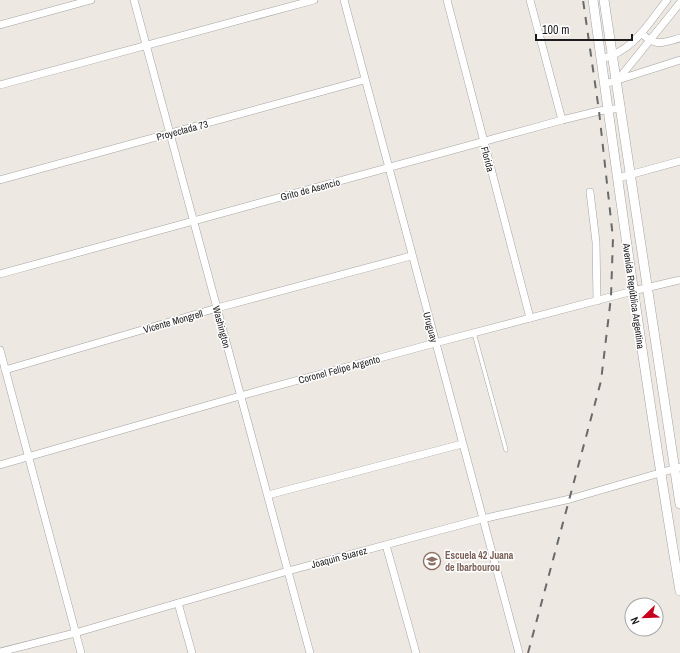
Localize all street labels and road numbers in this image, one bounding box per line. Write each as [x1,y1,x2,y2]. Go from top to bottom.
street label: Proyectada 73 [155,117,210,144]
street label: Florida [478,145,497,174]
street label: Grito de Asencio [279,175,342,204]
street label: Avenida República Argentina [620,241,647,350]
street label: Washington [210,304,233,350]
street label: Vicente Mongrell [142,307,205,336]
street label: Uruguay [420,310,441,345]
street label: Coronel Felipe Argento [297,352,382,387]
street label: Joaquin Suarez [310,544,369,571]

